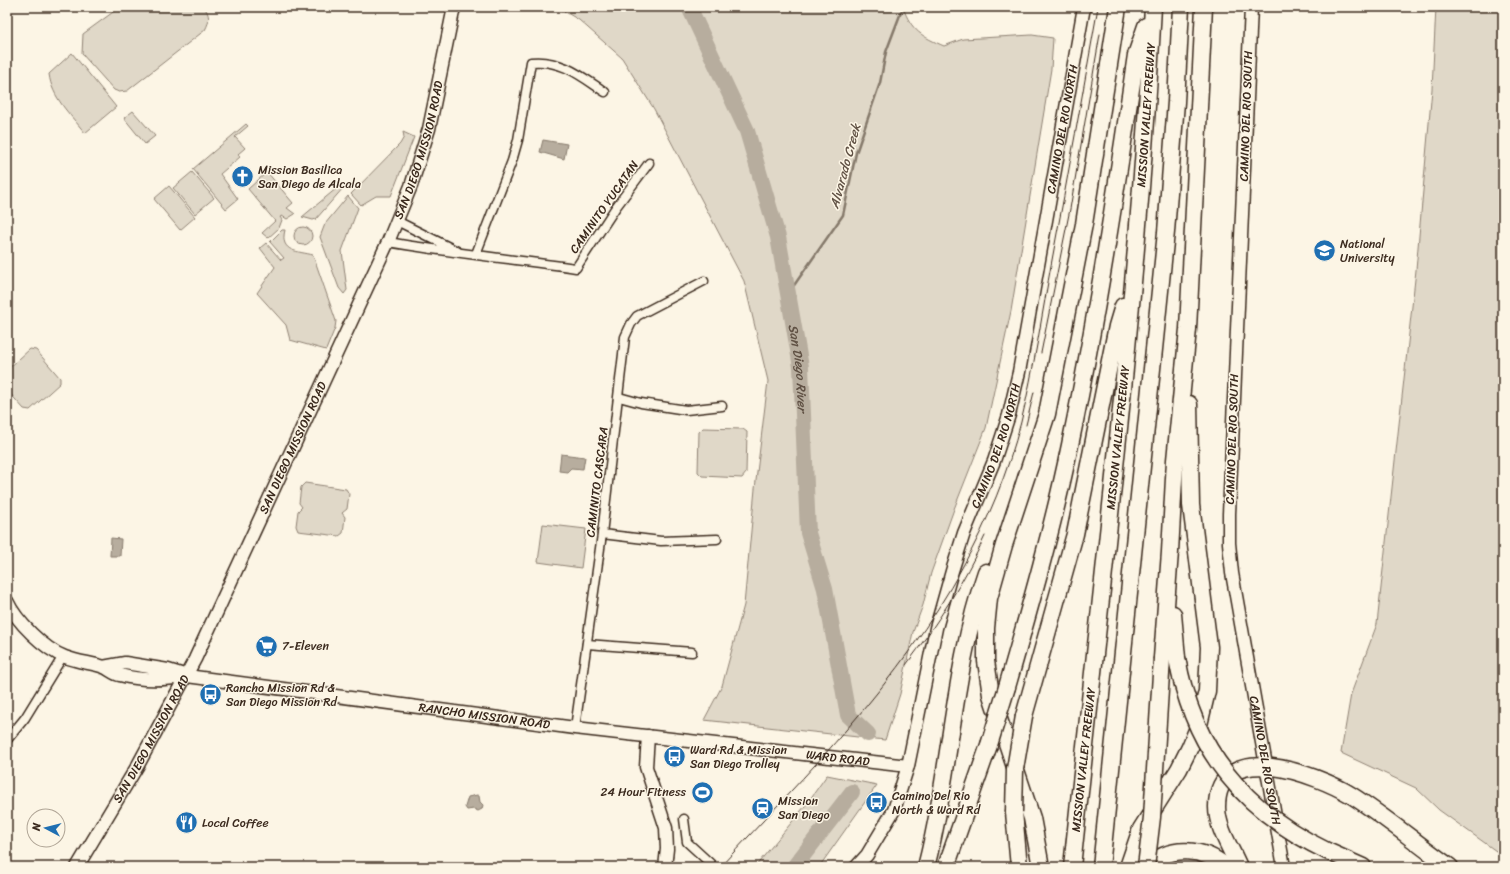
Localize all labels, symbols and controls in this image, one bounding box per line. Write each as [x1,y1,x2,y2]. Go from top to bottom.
street label: MISSION VALLEY FREEWAY [1130,41,1162,188]
street label: CAMINO DEL RIO SOUTH [1233,50,1259,182]
street label: CAMINO DEL RIO NORTH [1040,62,1085,195]
street label: SAN DIEGO MISSION ROAD [387,78,450,223]
water label: Alvarado Creek [822,120,868,212]
street label: CAMINITO YUCATAN [563,155,645,258]
place label: Mission Basilica San Diego de Alcala [258,159,361,195]
church icon: Mission Basilica San Diego de Alcala [229,164,255,190]
place label: National University [1340,233,1395,269]
school or university icon: National University [1311,238,1337,264]
water label: San Diego River [782,322,814,415]
street label: MISSION VALLEY FREEWAY [1100,364,1136,511]
street label: CAMINO DEL RIO SOUTH [1219,373,1245,505]
street label: SAN DIEGO MISSION ROAD [253,377,333,518]
street label: CAMINO DEL RIO NORTH [965,381,1027,512]
street label: CAMINITO CASCARA [579,425,615,539]
supermarket icon: 7-Eleven [253,633,279,659]
place label: 7-Eleven [282,635,329,657]
street label: SAN DIEGO MISSION ROAD [107,670,196,807]
place label: Rancho Mission Rd & San Diego Mission Rd [226,677,337,713]
bus stop icon: Rancho Mission Rd & San Diego Mission Rd [198,682,224,708]
street label: MISSION VALLEY FREEWAY [1065,686,1102,833]
street label: CAMINO DEL RIO SOUTH [1243,694,1287,827]
street label: RANCHO MISSION ROAD [417,696,552,736]
place label: Ward Rd & Mission San Diego Trolley [690,739,787,775]
street label: WARD ROAD [805,743,872,773]
bus stop icon: Ward Rd & Mission San Diego Trolley [662,744,688,770]
sports icon: 24 Hour Fitness [689,779,715,805]
place label: 24 Hour Fitness [601,781,686,803]
place label: Camino Del Rio North & Ward Rd [892,785,981,821]
place label: Mission San Diego [778,790,830,826]
bus stop icon: Camino Del Rio North & Ward Rd [864,790,890,816]
station icon: Mission San Diego [750,795,776,821]
north arrow [26,808,66,848]
restaurant icon: Local Coffee [174,810,200,836]
place label: Local Coffee [202,812,269,834]
text: N [27,822,47,833]

